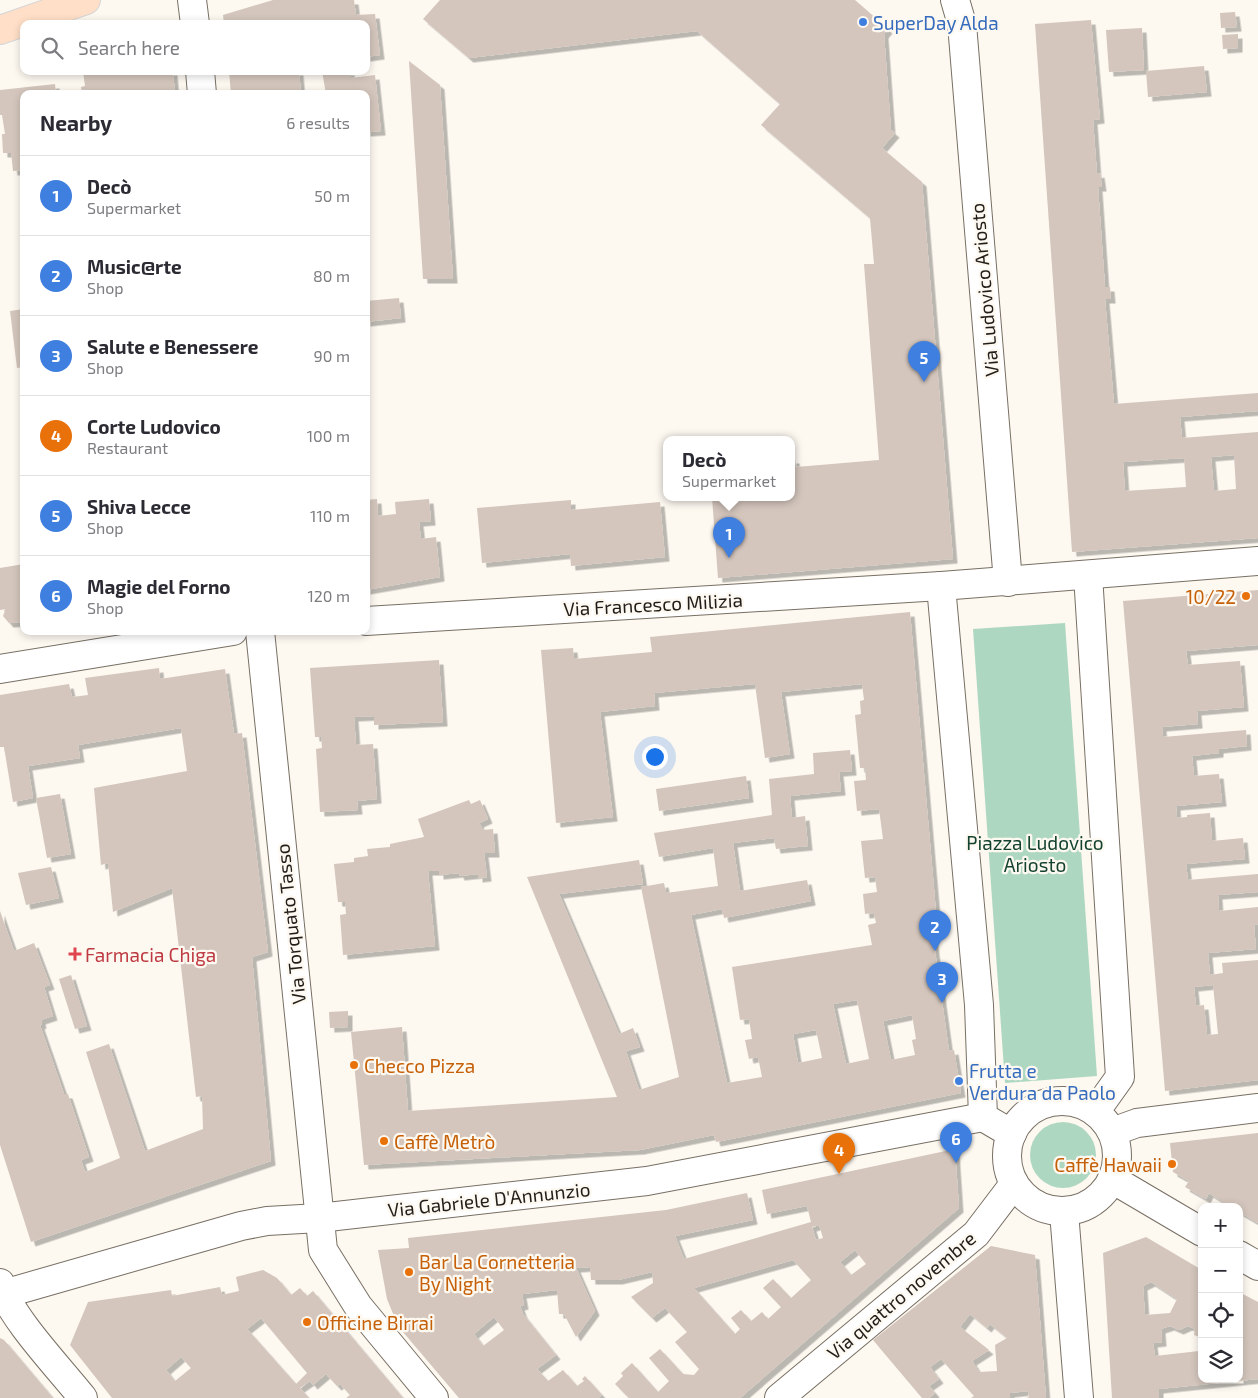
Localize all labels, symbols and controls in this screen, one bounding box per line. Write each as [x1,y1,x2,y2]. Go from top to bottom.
place label: SuperDay Alda [873,11,999,34]
marker: SuperDay Alda [857,16,869,28]
search box [20,20,370,75]
icon: search [38,34,66,62]
text: Search here [78,36,180,59]
text: Nearby [40,110,112,135]
text: 6 results [286,113,350,132]
text: Decò [87,175,131,198]
text: 1 [53,186,59,205]
text: 50 m [314,186,350,205]
text: Supermarket [87,198,181,217]
street label: Via Ludovico Ariosto [965,202,1003,378]
text: Music@rte [87,255,182,278]
text: 2 [51,266,61,285]
text: 80 m [313,266,350,285]
text: Shop [87,278,124,297]
text: Salute e Benessere [87,335,258,358]
pin: 5 [908,341,940,382]
text: 3 [51,346,61,365]
text: 90 m [314,346,350,365]
text: Shop [87,358,124,377]
text: Corte Ludovico [87,415,221,438]
text: 4 [51,426,61,445]
text: 100 m [307,426,350,445]
popup [663,436,795,501]
text: Restaurant [87,438,168,457]
text: Decò [682,448,726,471]
text: Supermarket [682,471,776,490]
text: Shiva Lecce [87,495,191,518]
text: 5 [52,506,60,525]
text: 110 m [310,506,350,525]
pin: 1 [713,517,745,558]
text: Shop [87,518,124,537]
text: Magie del Forno [87,575,231,598]
place label: 10/22 [1186,585,1236,608]
text: 6 [51,586,61,605]
text: 120 m [307,586,350,605]
street label: Via Francesco Milizia [563,588,743,620]
marker: 10/22 [1240,590,1252,602]
text: Shop [87,598,124,617]
your location [642,744,668,770]
park label: Piazza Ludovico Ariosto [966,831,1104,876]
street label: Via Torquato Tasso [270,843,310,1005]
pin: 2 [919,910,951,951]
place label: Farmacia Chiga [85,943,216,966]
marker: Farmacia Chiga [69,948,81,960]
pin: 3 [926,962,958,1003]
place label: Checco Pizza [364,1054,475,1077]
marker: Checco Pizza [348,1059,360,1071]
place label: Frutta e Verdura da Paolo [969,1059,1116,1104]
marker: Frutta e Verdura da Paolo [953,1075,965,1087]
pin: 6 [940,1122,972,1163]
place label: Caffè Metrò [394,1130,495,1153]
pin: 4 [823,1133,855,1174]
marker: Caffè Metrò [378,1135,390,1147]
place label: Caffè Hawaii [1054,1153,1162,1176]
marker: Caffè Hawaii [1166,1158,1178,1170]
street label: Via Gabriele D'Annunzio [387,1177,591,1221]
map controls [1198,1203,1243,1383]
button: + [1198,1203,1243,1248]
street label: Via quattro novembre [822,1226,980,1364]
button: − [1198,1248,1243,1293]
place label: Bar La Cornetteria By Night [419,1250,575,1295]
marker: Bar La Cornetteria By Night [403,1266,415,1278]
button: locate [1198,1293,1243,1338]
place label: Officine Birrai [317,1311,434,1334]
marker: Officine Birrai [301,1316,313,1328]
button: layers [1198,1338,1243,1383]

